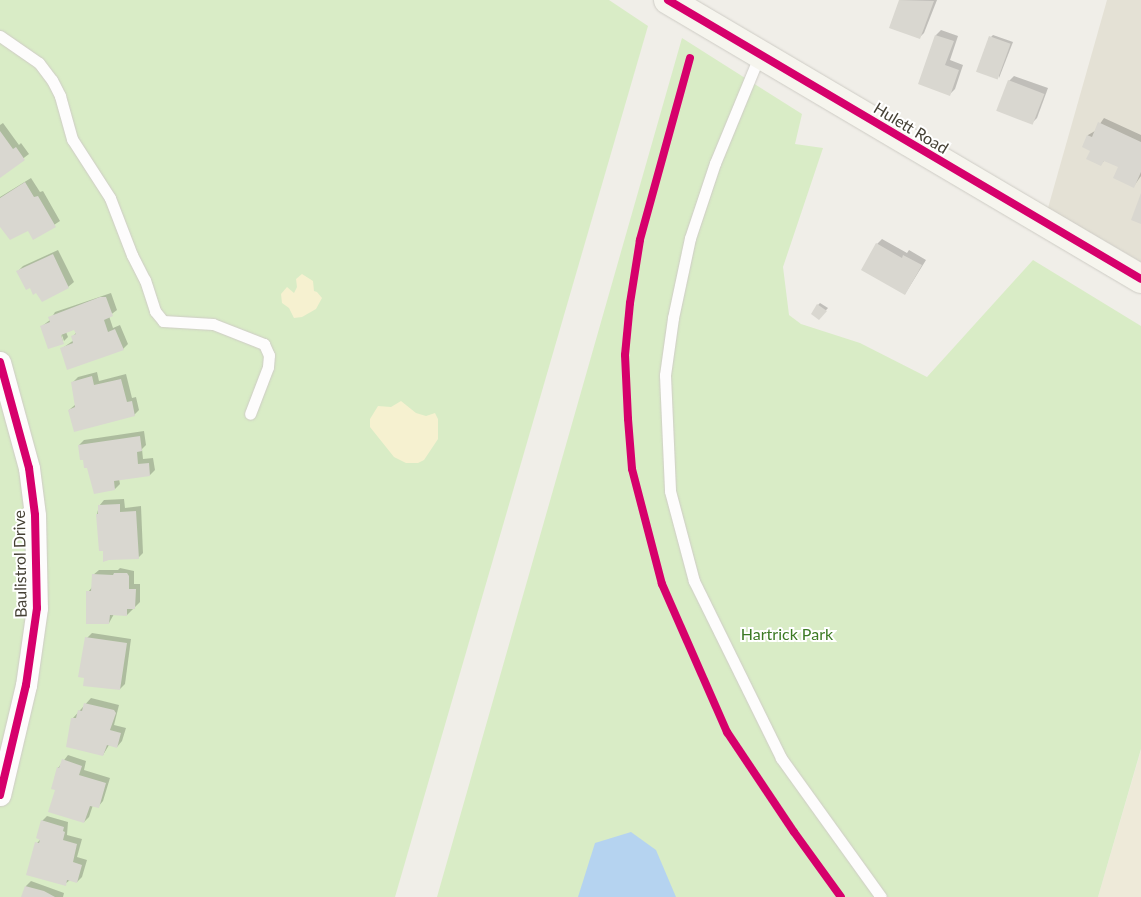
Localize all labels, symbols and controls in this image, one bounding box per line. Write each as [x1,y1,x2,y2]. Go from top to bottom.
street label: Hulett Road [870,98,952,158]
street label: Baulistrol Drive [9,510,31,618]
park label: Hartrick Park [741,624,833,644]

